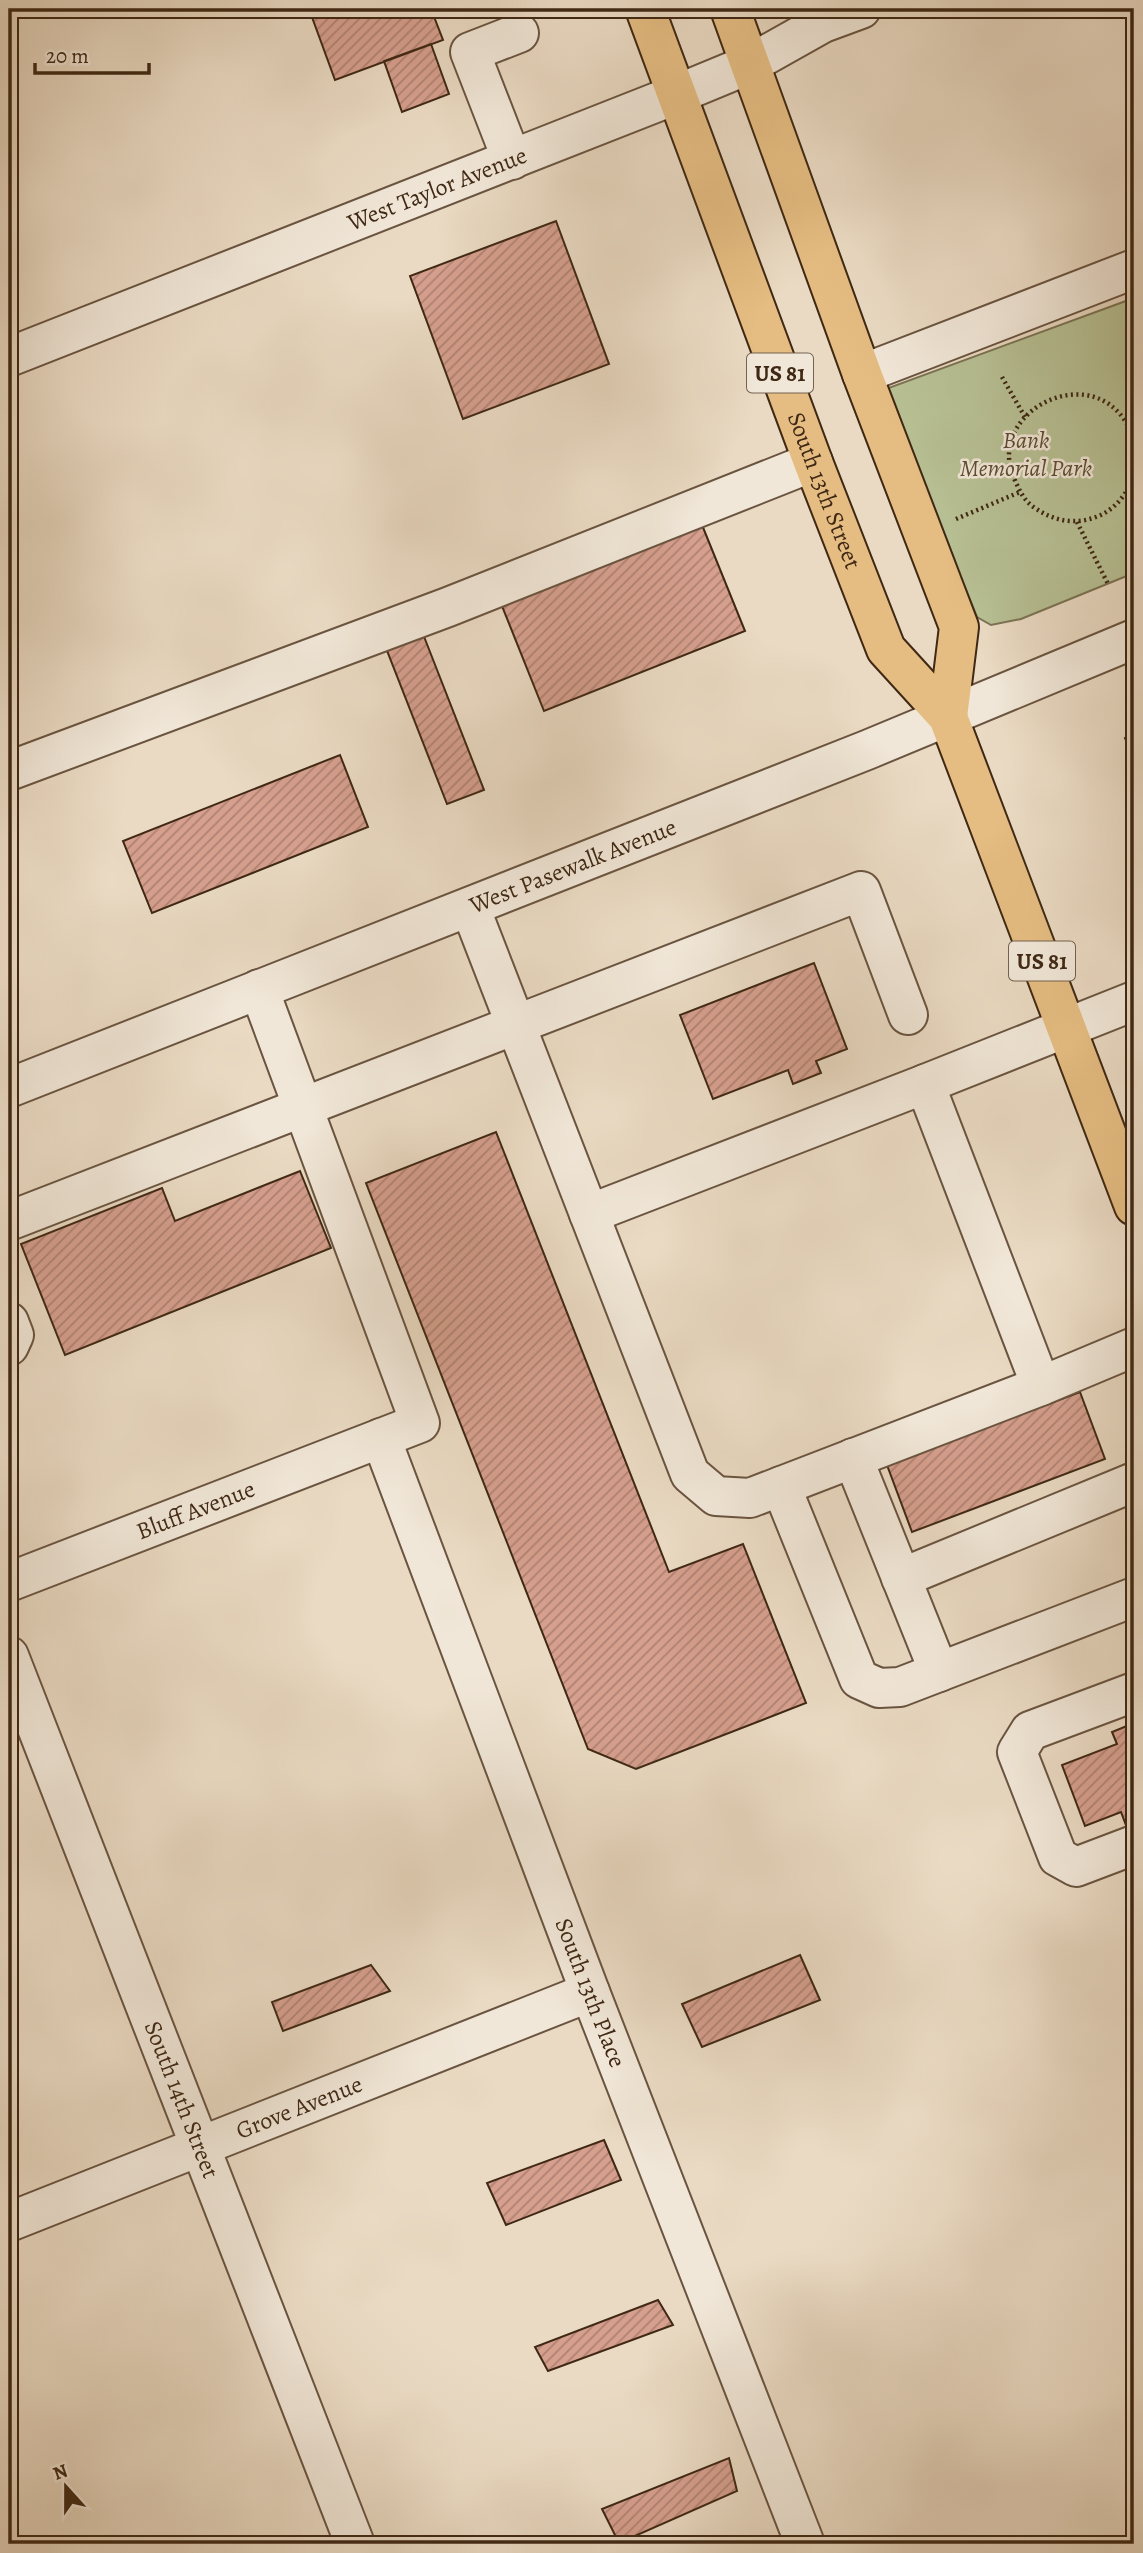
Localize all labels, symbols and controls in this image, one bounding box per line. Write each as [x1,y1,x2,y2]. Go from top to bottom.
scale bar [35,32,149,76]
text: 20 m [46,42,89,70]
street label: West Taylor Avenue [342,139,531,239]
road number: US 81 [747,354,813,392]
street label: South 13th Street [780,408,869,574]
park label: Bank Memorial Park [960,424,1093,484]
street label: West Pasewalk Avenue [464,811,681,921]
road number: US 81 [1009,942,1075,980]
street label: Bluff Avenue [132,1472,259,1547]
street label: South 13th Place [548,1914,634,2072]
street label: South 14th Street [137,2016,227,2183]
street label: Grove Avenue [231,2068,367,2147]
north arrow [32,2452,102,2522]
text: N [49,2457,72,2487]

